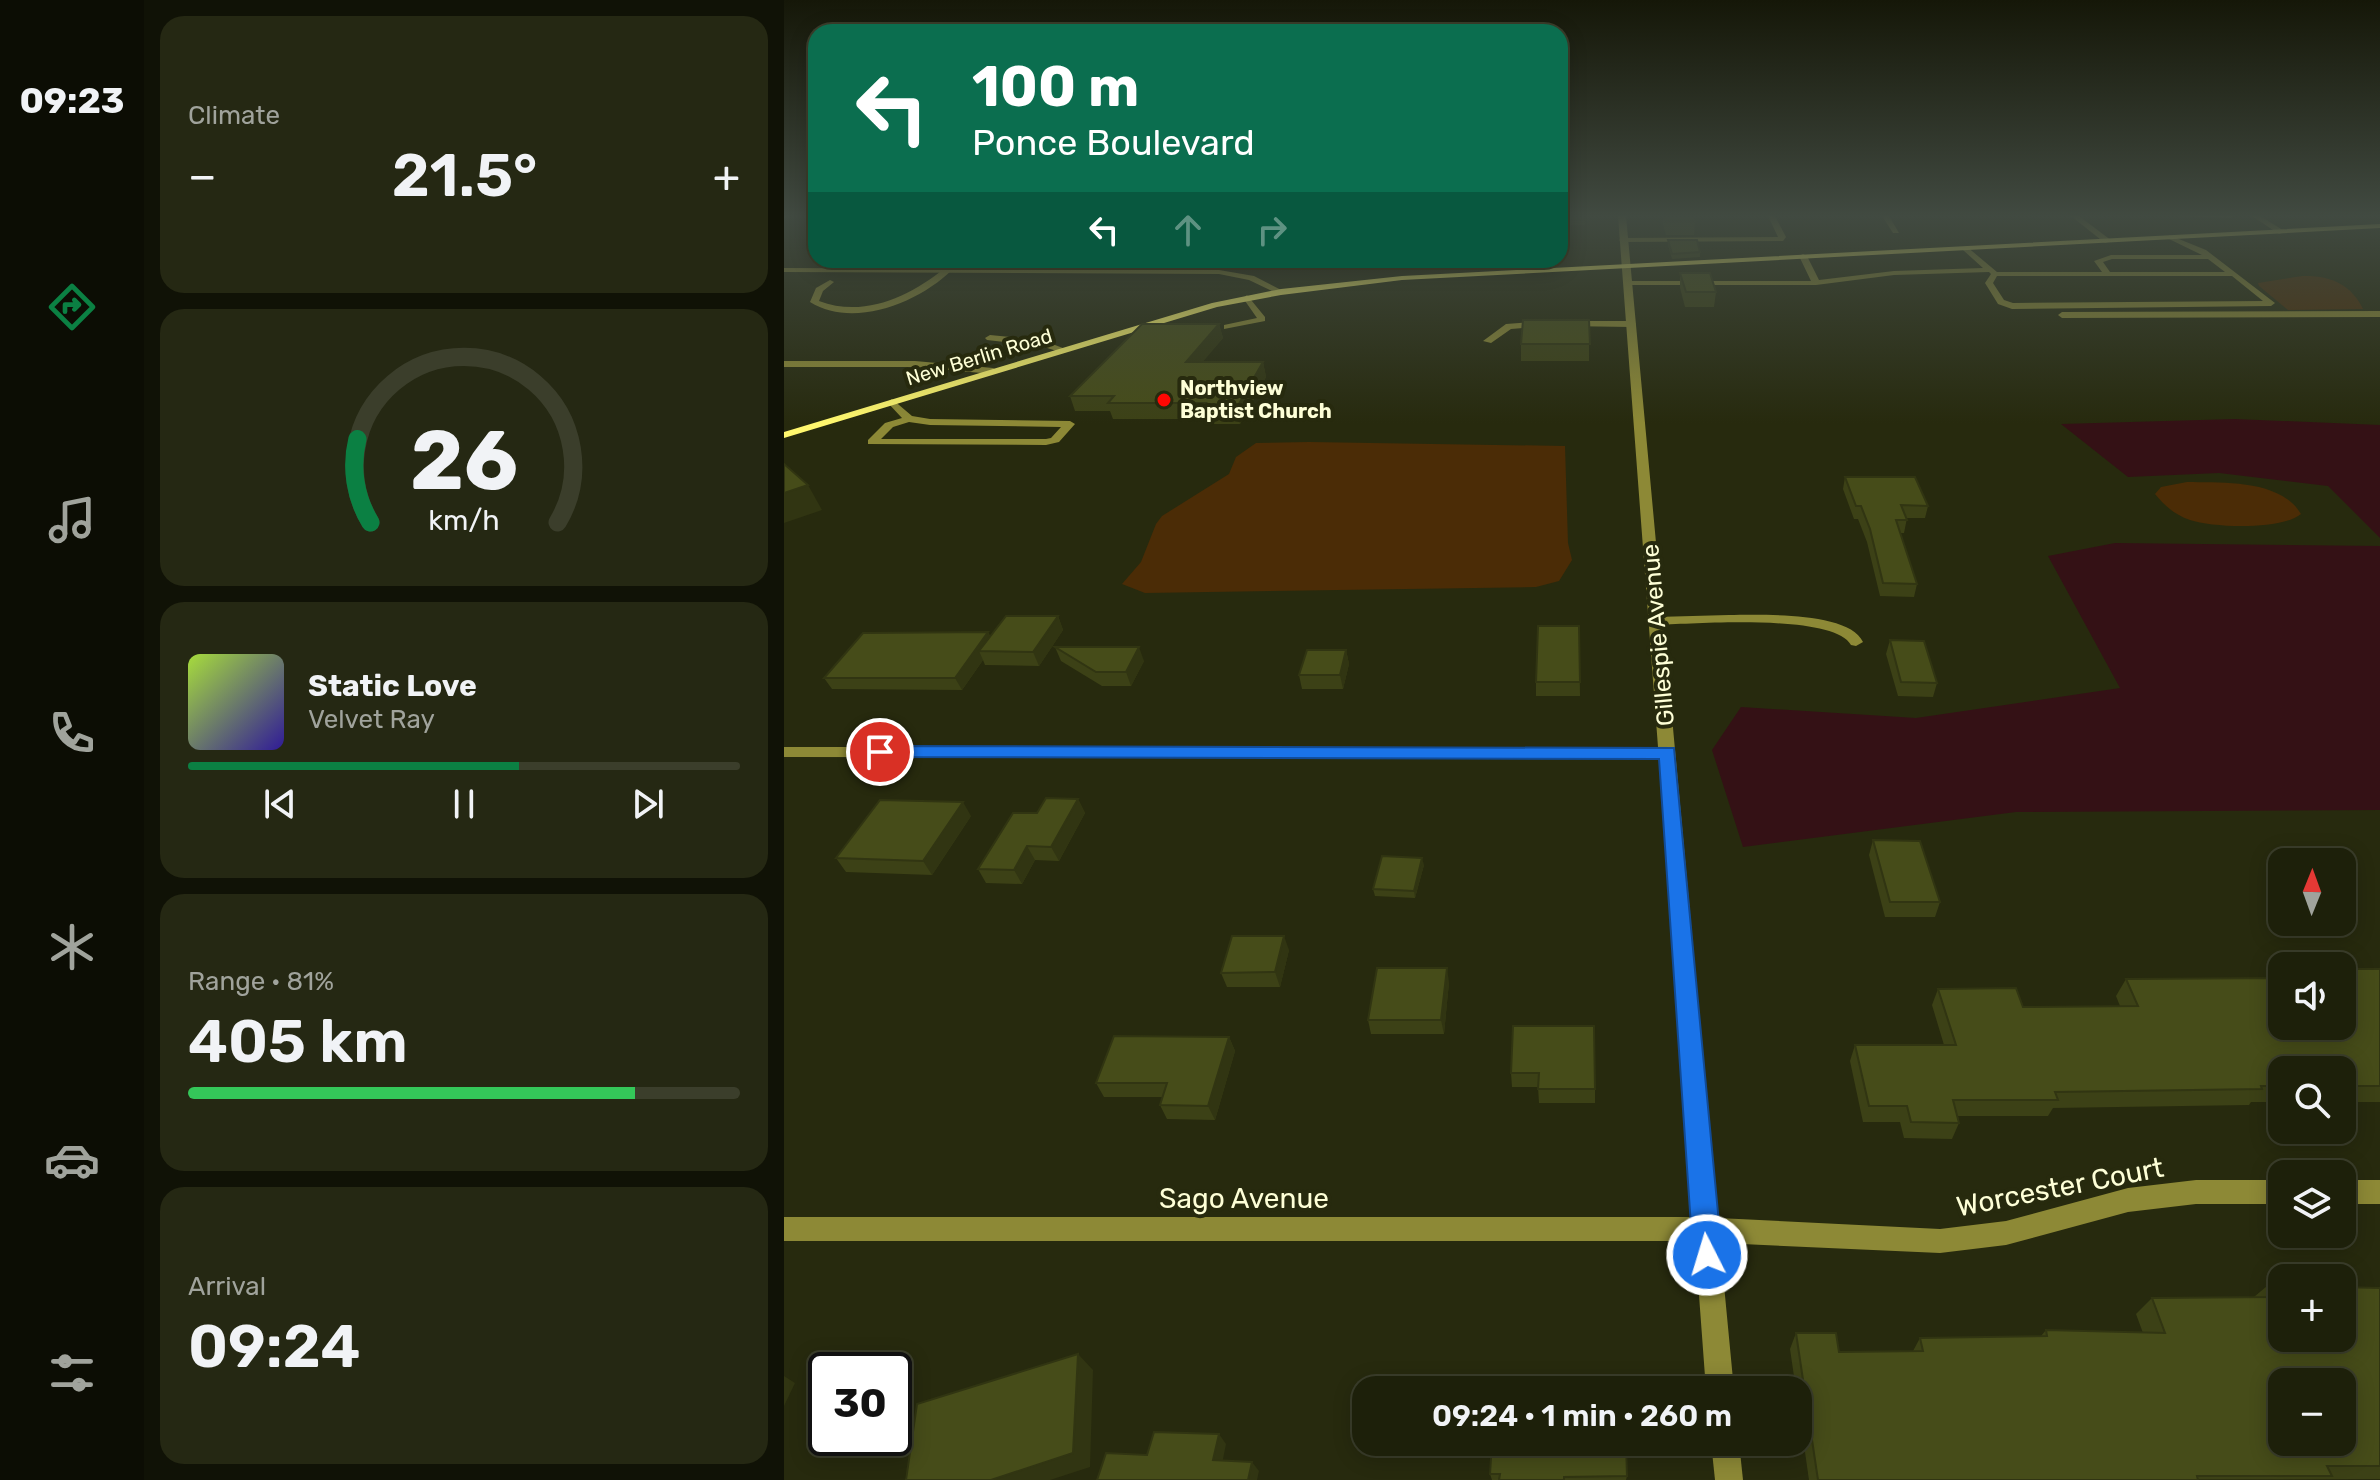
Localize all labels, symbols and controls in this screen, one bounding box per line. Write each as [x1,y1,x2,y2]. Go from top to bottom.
text: 100 m [972,54,1139,120]
icon: left [840,56,944,160]
text: 09:23 [19,79,125,122]
text: Climate [188,100,280,131]
text: Ponce Boulevard [972,121,1255,164]
text: 21.5° [392,140,537,211]
text: − [188,150,217,202]
text: + [713,150,740,202]
icon: left [1082,208,1126,252]
icon: ahead [1166,208,1210,252]
icon: right [1250,208,1294,252]
icon: directions [44,279,100,335]
street label: New Berlin Road [903,323,1055,391]
place label: Northview Baptist Church [1180,376,1332,423]
marker: Northview Baptist Church [1155,391,1173,409]
text: 26 [410,411,518,510]
icon: music [44,492,100,548]
text: km/h [428,503,500,537]
street label: Gillespie Avenue [1636,543,1680,727]
text: Static Love [308,668,477,704]
text: Velvet Ray [308,704,435,735]
icon: phone [44,705,100,761]
pin [846,718,914,786]
icon: arrive [858,730,902,774]
icon: previous [258,782,302,826]
icon: pause [442,782,486,826]
icon: next [626,782,670,826]
north arrow [2268,848,2356,936]
map controls [2268,848,2356,1456]
icon: climate [44,919,100,975]
button: sound [2268,952,2356,1040]
text: Range · 81% [188,966,334,997]
text: 405 km [188,1006,408,1077]
button: search [2268,1056,2356,1144]
icon: car [44,1132,100,1188]
street label: Worcester Court [1954,1151,2166,1223]
button: layers [2268,1160,2356,1248]
street label: Sago Avenue [1159,1182,1329,1215]
position arrow [1665,1213,1749,1297]
button: + [2268,1264,2356,1352]
text: Arrival [188,1271,266,1302]
text: 09:24 [188,1311,361,1382]
icon: filters [44,1345,100,1401]
speed limit sign: 30 [808,1352,912,1456]
button: − [2268,1368,2356,1456]
text: 09:24 · 1 min · 260 m [1432,1398,1732,1434]

